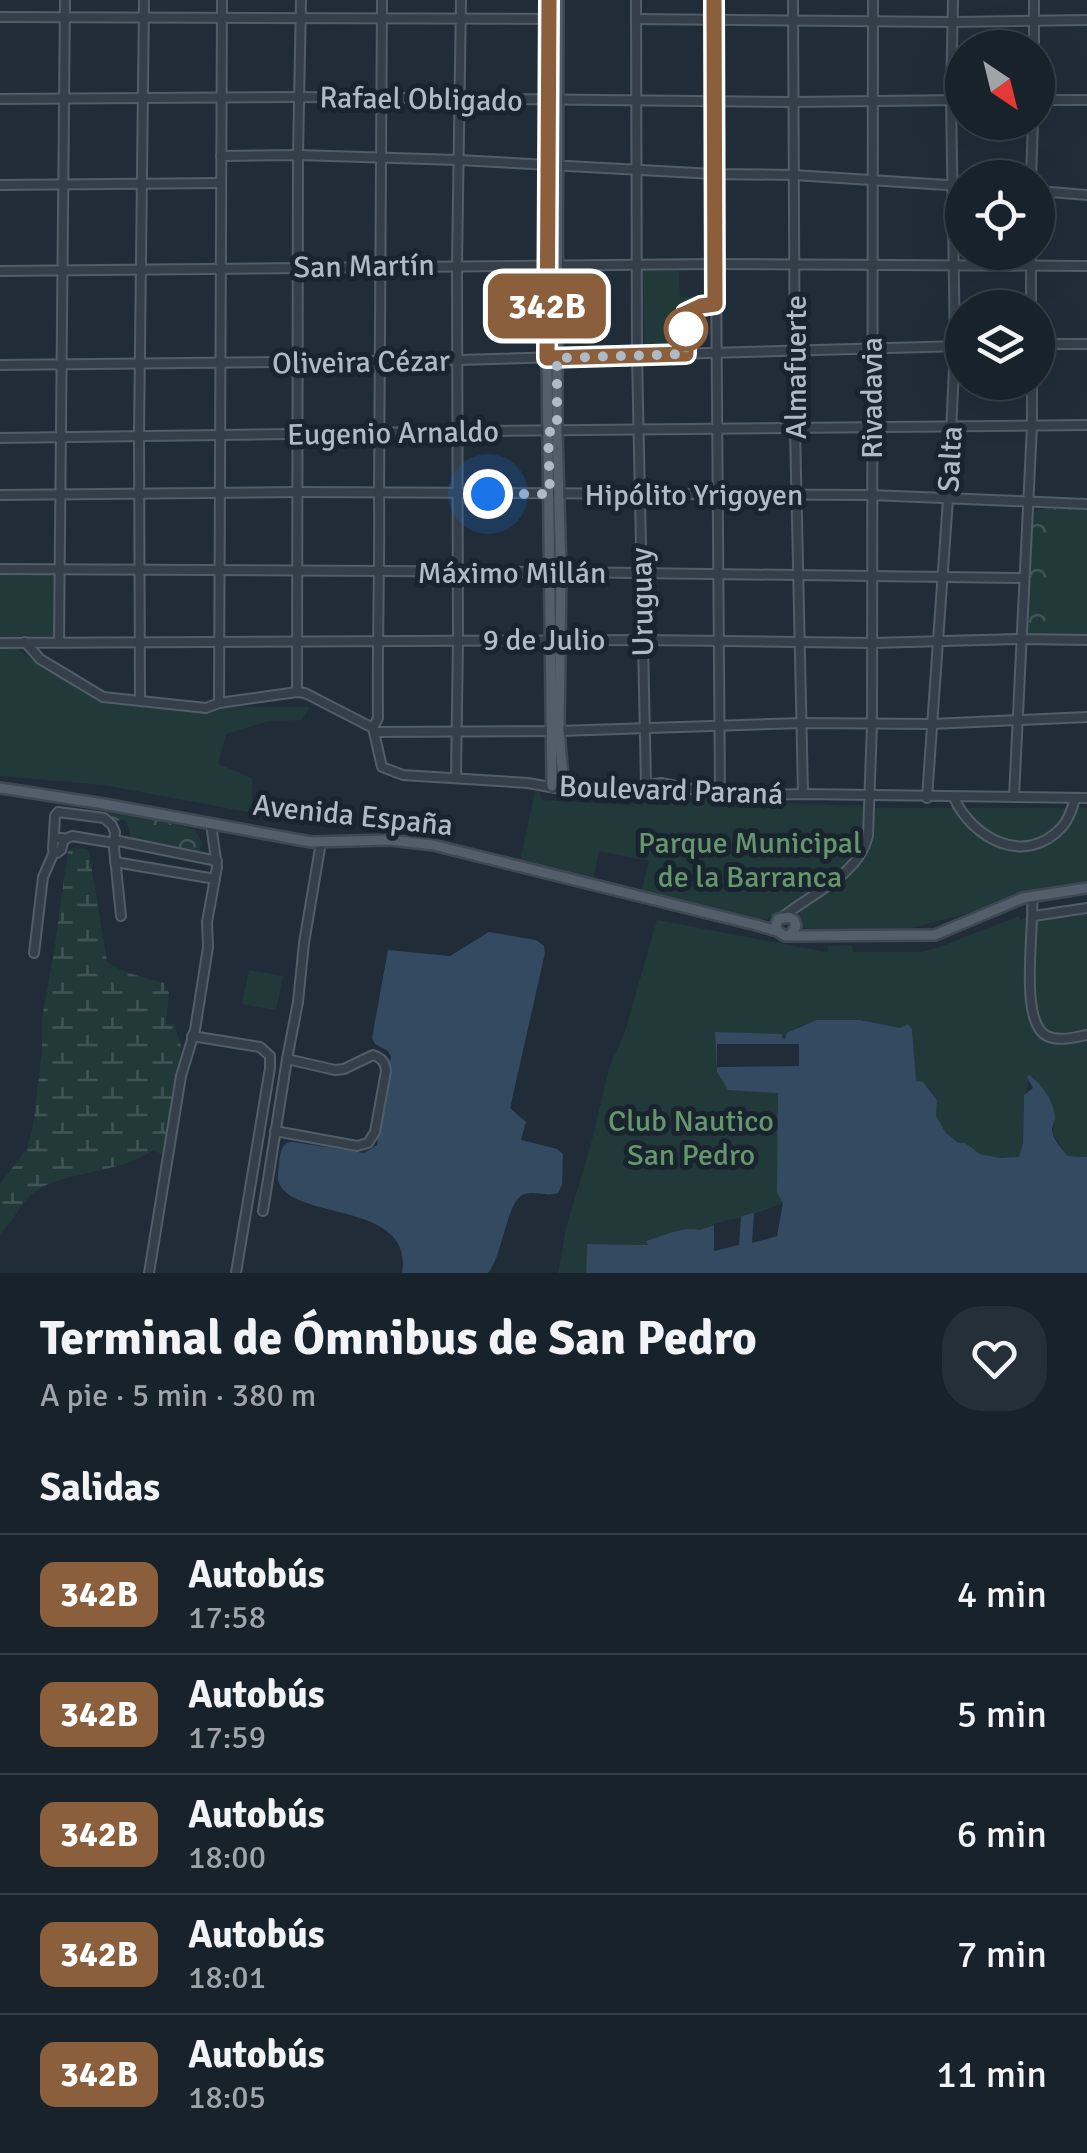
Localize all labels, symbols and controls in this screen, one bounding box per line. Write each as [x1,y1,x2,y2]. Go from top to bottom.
north arrow [945,30,1055,140]
map controls [945,30,1055,400]
street label: Rafael Obligado [319,79,523,120]
button: locate [945,160,1055,270]
street label: San Martín [293,247,435,286]
line badge: 342B [477,274,617,338]
text: 342B [508,285,586,328]
button: layers [945,290,1055,400]
street label: Almafuerte [778,295,815,439]
unlabelled marker [665,308,707,350]
street label: Rivadavia [854,337,891,459]
street label: Oliveira Cézar [272,342,450,383]
street label: Eugenio Arnaldo [287,413,499,454]
street label: Salta [930,425,971,493]
your location [463,469,513,519]
street label: Hipólito Yrigoyen [585,477,803,514]
street label: Uruguay [623,547,662,657]
street label: Máximo Millán [418,555,606,592]
street label: 9 de Julio [483,622,605,659]
street label: Boulevard Paraná [558,768,784,813]
street label: Avenida España [251,787,455,844]
park label: Parque Municipal de la Barranca [638,825,862,896]
park label: Club Nautico San Pedro [608,1103,774,1174]
button: heart [942,1306,1047,1411]
text: Terminal de Ómnibus de San Pedro [40,1309,757,1368]
text: A pie · 5 min · 380 m [40,1376,316,1415]
text: Salidas [40,1464,160,1511]
text: Autobús [188,1551,325,1598]
text: 4 min [957,1571,1047,1618]
text: 342B [60,1573,138,1616]
text: 17:58 [188,1598,266,1637]
text: Autobús [188,1671,325,1718]
text: 5 min [957,1691,1047,1738]
text: 342B [60,1693,138,1736]
text: 17:59 [188,1718,266,1757]
text: Autobús [188,1791,325,1838]
text: 6 min [957,1811,1047,1858]
text: 342B [60,1813,138,1856]
text: 18:00 [188,1838,266,1877]
text: Autobús [188,1911,325,1958]
text: 7 min [957,1931,1047,1978]
text: 342B [60,1933,138,1976]
text: 18:01 [188,1958,266,1997]
text: Autobús [188,2031,325,2078]
text: 11 min [936,2051,1047,2098]
text: 342B [60,2053,138,2096]
text: 18:05 [188,2078,266,2117]

